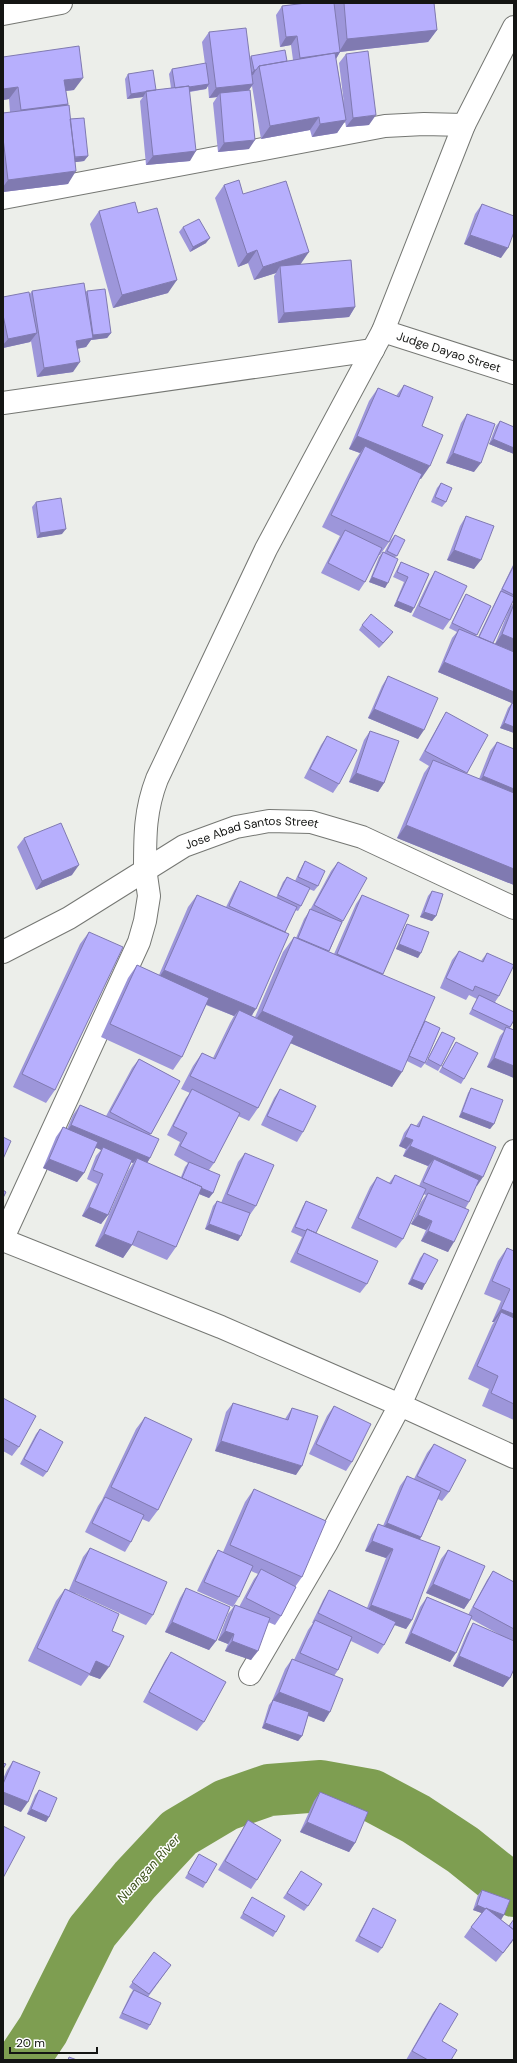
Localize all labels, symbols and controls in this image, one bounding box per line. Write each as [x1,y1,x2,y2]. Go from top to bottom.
street label: Judge Dayao Street [394,328,503,376]
street label: Jose Abad Santos Street [183,813,321,853]
water label: Nuangan River [113,1830,184,1906]
scale bar [10,2029,97,2055]
text: 20 m [16,2035,45,2051]

